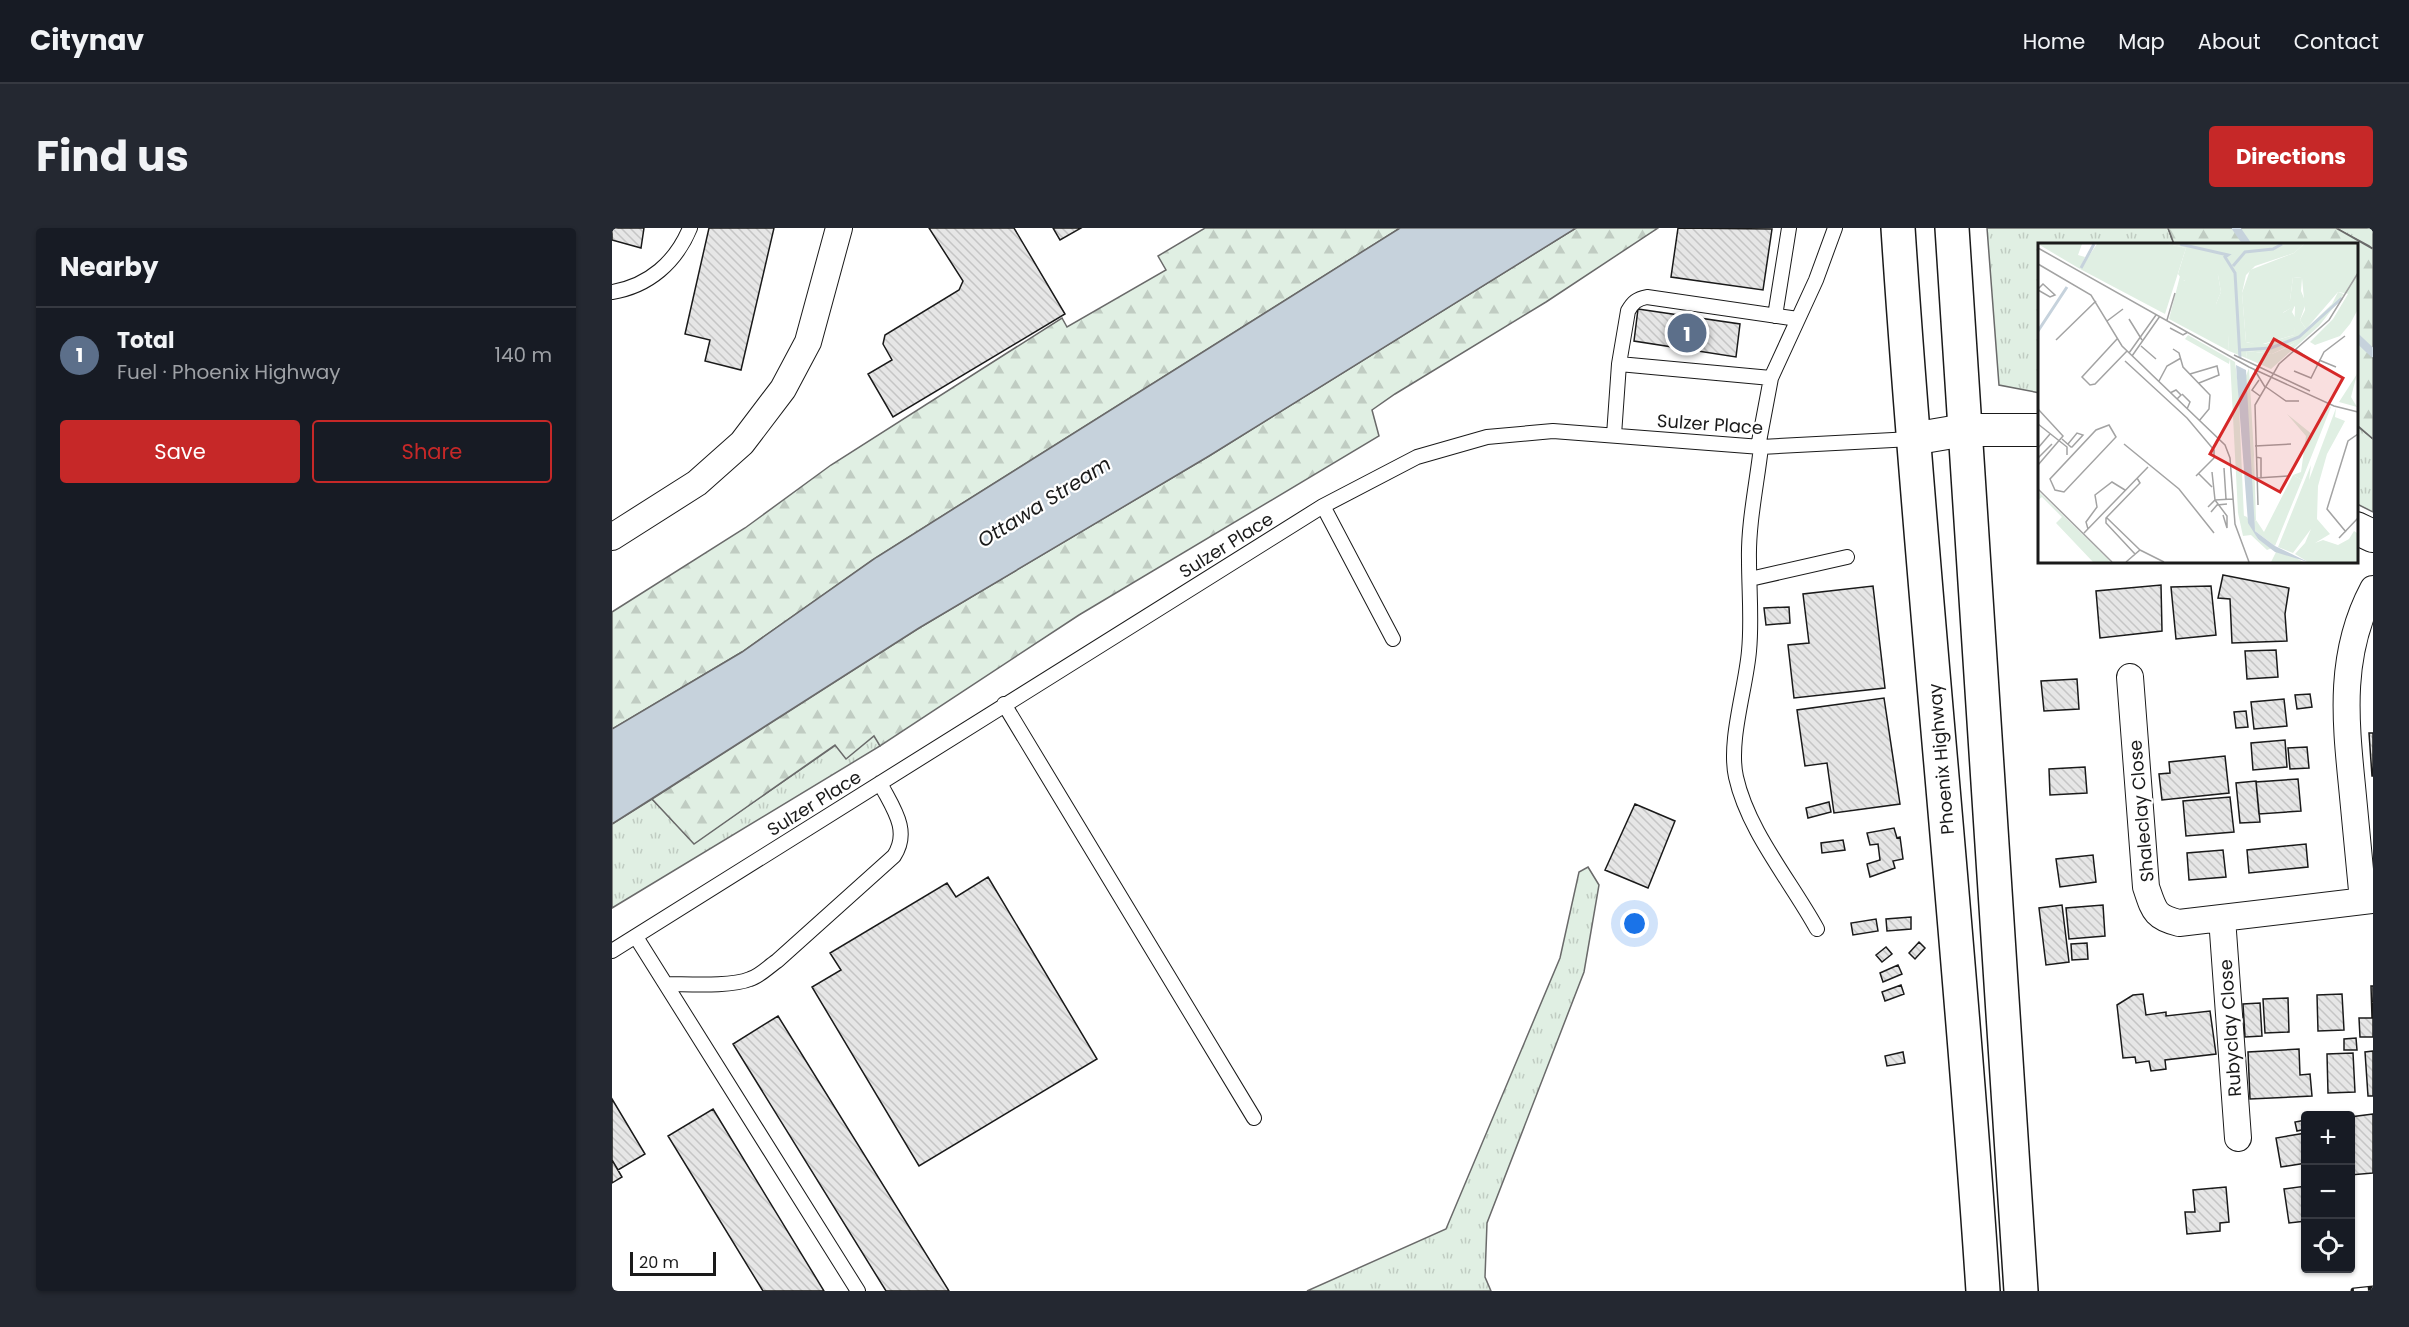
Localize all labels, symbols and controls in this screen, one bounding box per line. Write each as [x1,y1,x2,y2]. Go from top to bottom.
text: Citynav [30,21,144,60]
text: Home [2023,27,2085,56]
text: Map [2118,27,2165,56]
text: About [2198,27,2261,56]
text: Contact [2294,27,2379,56]
button: Directions [2209,126,2373,187]
text: Find us [36,127,189,186]
inset map [2038,243,2358,562]
text: Nearby [60,249,158,285]
pin: 1 [1668,310,1706,356]
text: Total [117,325,174,356]
text: 1 [76,341,83,369]
text: 140 m [495,341,552,369]
text: Fuel · Phoenix Highway [117,358,341,386]
street label: Sulzer Place [1656,408,1764,440]
button: Save [60,420,300,483]
button: Share [312,420,552,483]
water label: Ottawa Stream [972,450,1116,554]
street label: Sulzer Place [1174,506,1278,584]
street label: Phoenix Highway [1922,682,1960,836]
street label: Shaleclay Close [2122,739,2160,883]
street label: Sulzer Place [762,764,866,842]
your location [1620,909,1649,938]
street label: Rubyclay Close [2213,958,2247,1098]
map controls [2301,1111,2355,1273]
button: + [2301,1111,2355,1165]
button: − [2301,1165,2355,1219]
button: locate [2301,1219,2355,1273]
scale bar [630,1249,716,1276]
text: 20 m [639,1251,679,1274]

